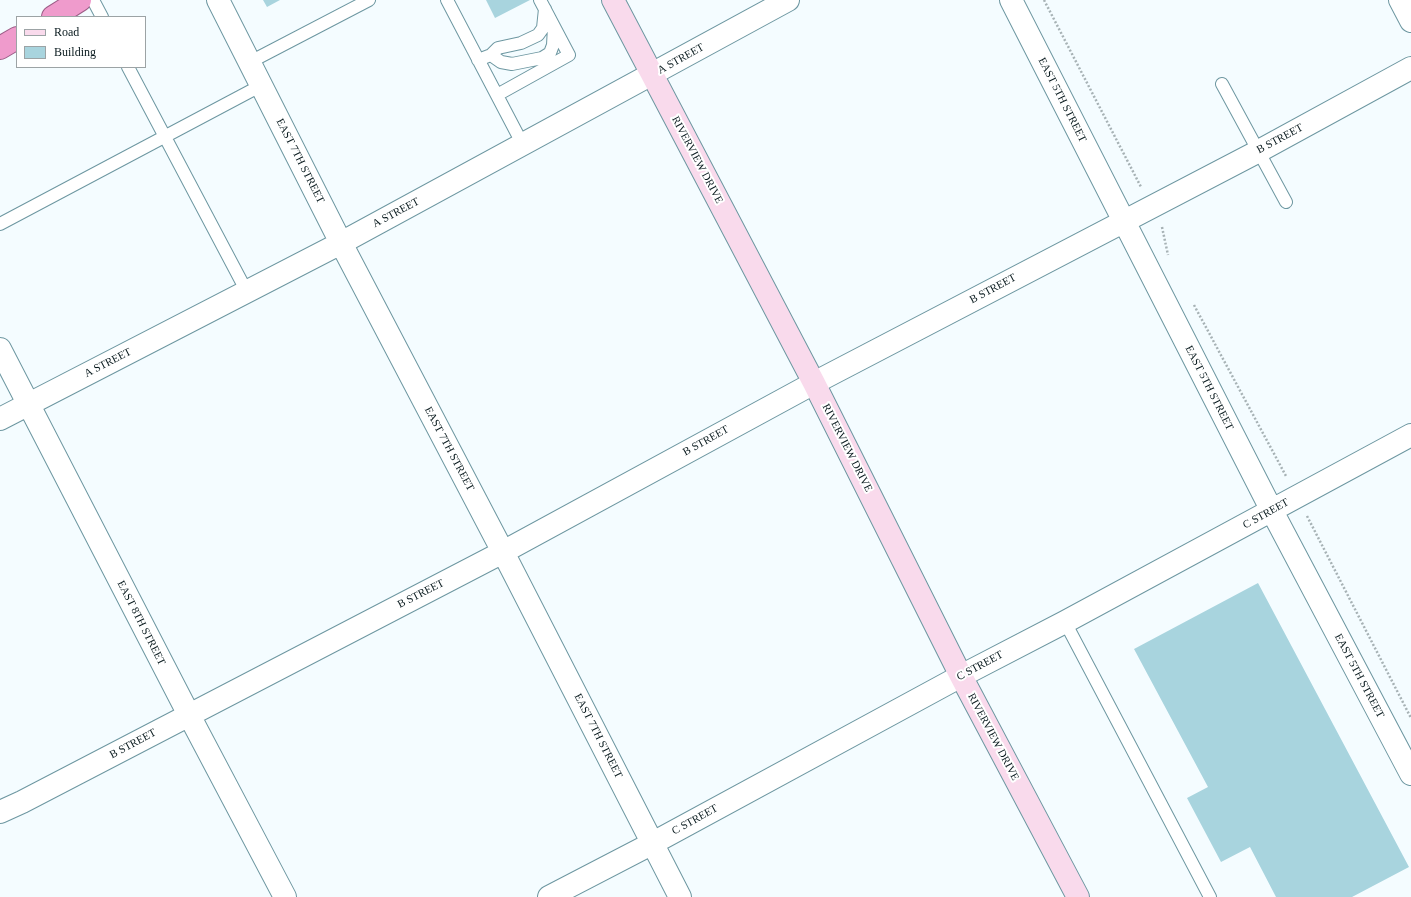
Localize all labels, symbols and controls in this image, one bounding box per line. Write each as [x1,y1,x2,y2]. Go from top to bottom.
legend [16,16,146,68]
text: Road [54,25,79,39]
street label: A STREET [655,41,707,77]
text: Building [54,45,96,59]
street label: EAST 5TH STREET [1035,55,1089,145]
street label: RIVERVIEW DRIVE [668,114,726,206]
street label: EAST 7TH STREET [273,116,327,206]
street label: B STREET [1255,121,1305,157]
street label: A STREET [370,195,422,231]
street label: B STREET [968,271,1018,307]
street label: EAST 5TH STREET [1182,343,1236,433]
street label: A STREET [82,346,134,380]
street label: RIVERVIEW DRIVE [819,402,875,494]
street label: EAST 7TH STREET [421,405,477,493]
street label: B STREET [681,423,731,459]
street label: C STREET [1241,496,1291,532]
street label: B STREET [396,577,446,611]
street label: EAST 8TH STREET [114,578,168,668]
street label: EAST 5TH STREET [1331,632,1387,720]
street label: C STREET [955,648,1005,684]
street label: EAST 7TH STREET [571,691,625,781]
street label: RIVERVIEW DRIVE [964,691,1022,783]
street label: B STREET [108,726,158,762]
street label: C STREET [670,802,720,838]

